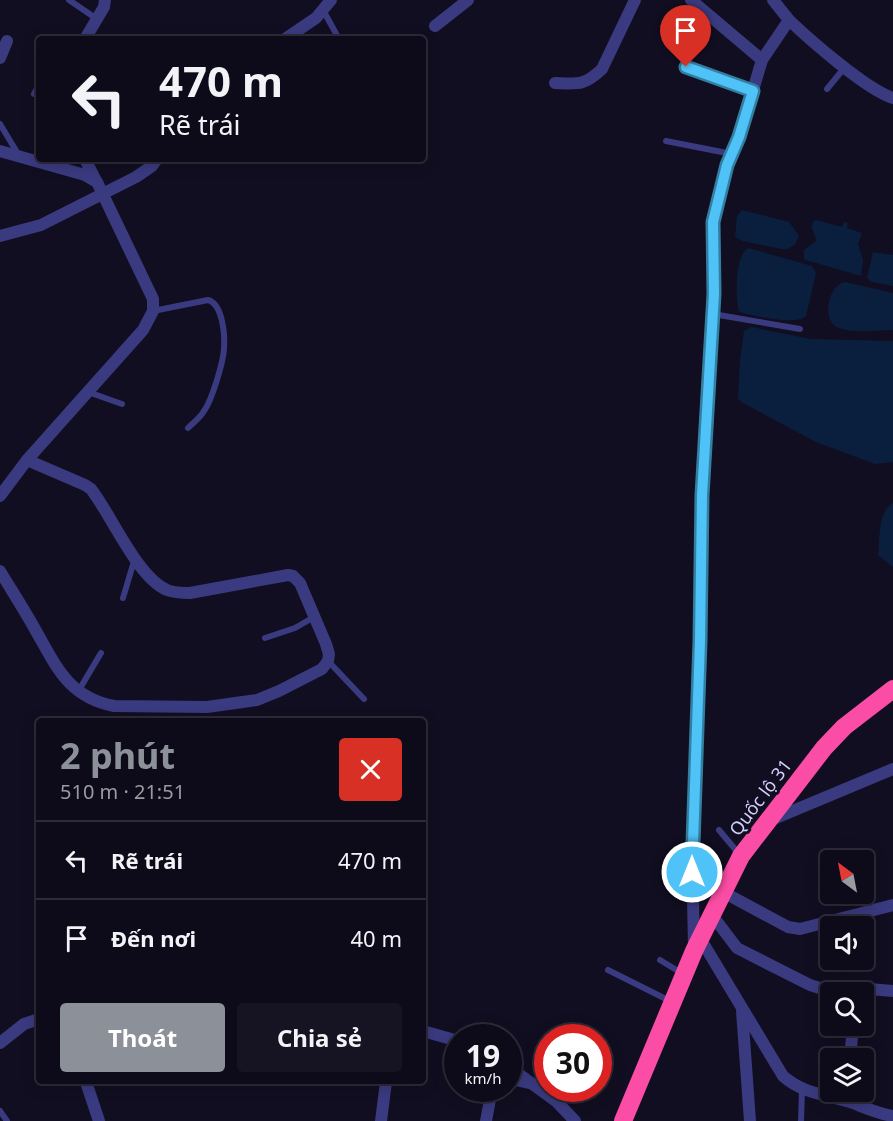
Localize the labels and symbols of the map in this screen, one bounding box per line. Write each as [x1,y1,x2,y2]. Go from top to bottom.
pin [660,5,711,67]
street label: Quốc lộ 31 [723,754,797,840]
position arrow [660,840,724,904]
north arrow [820,850,874,904]
speed limit sign: 30 [534,1024,612,1102]

